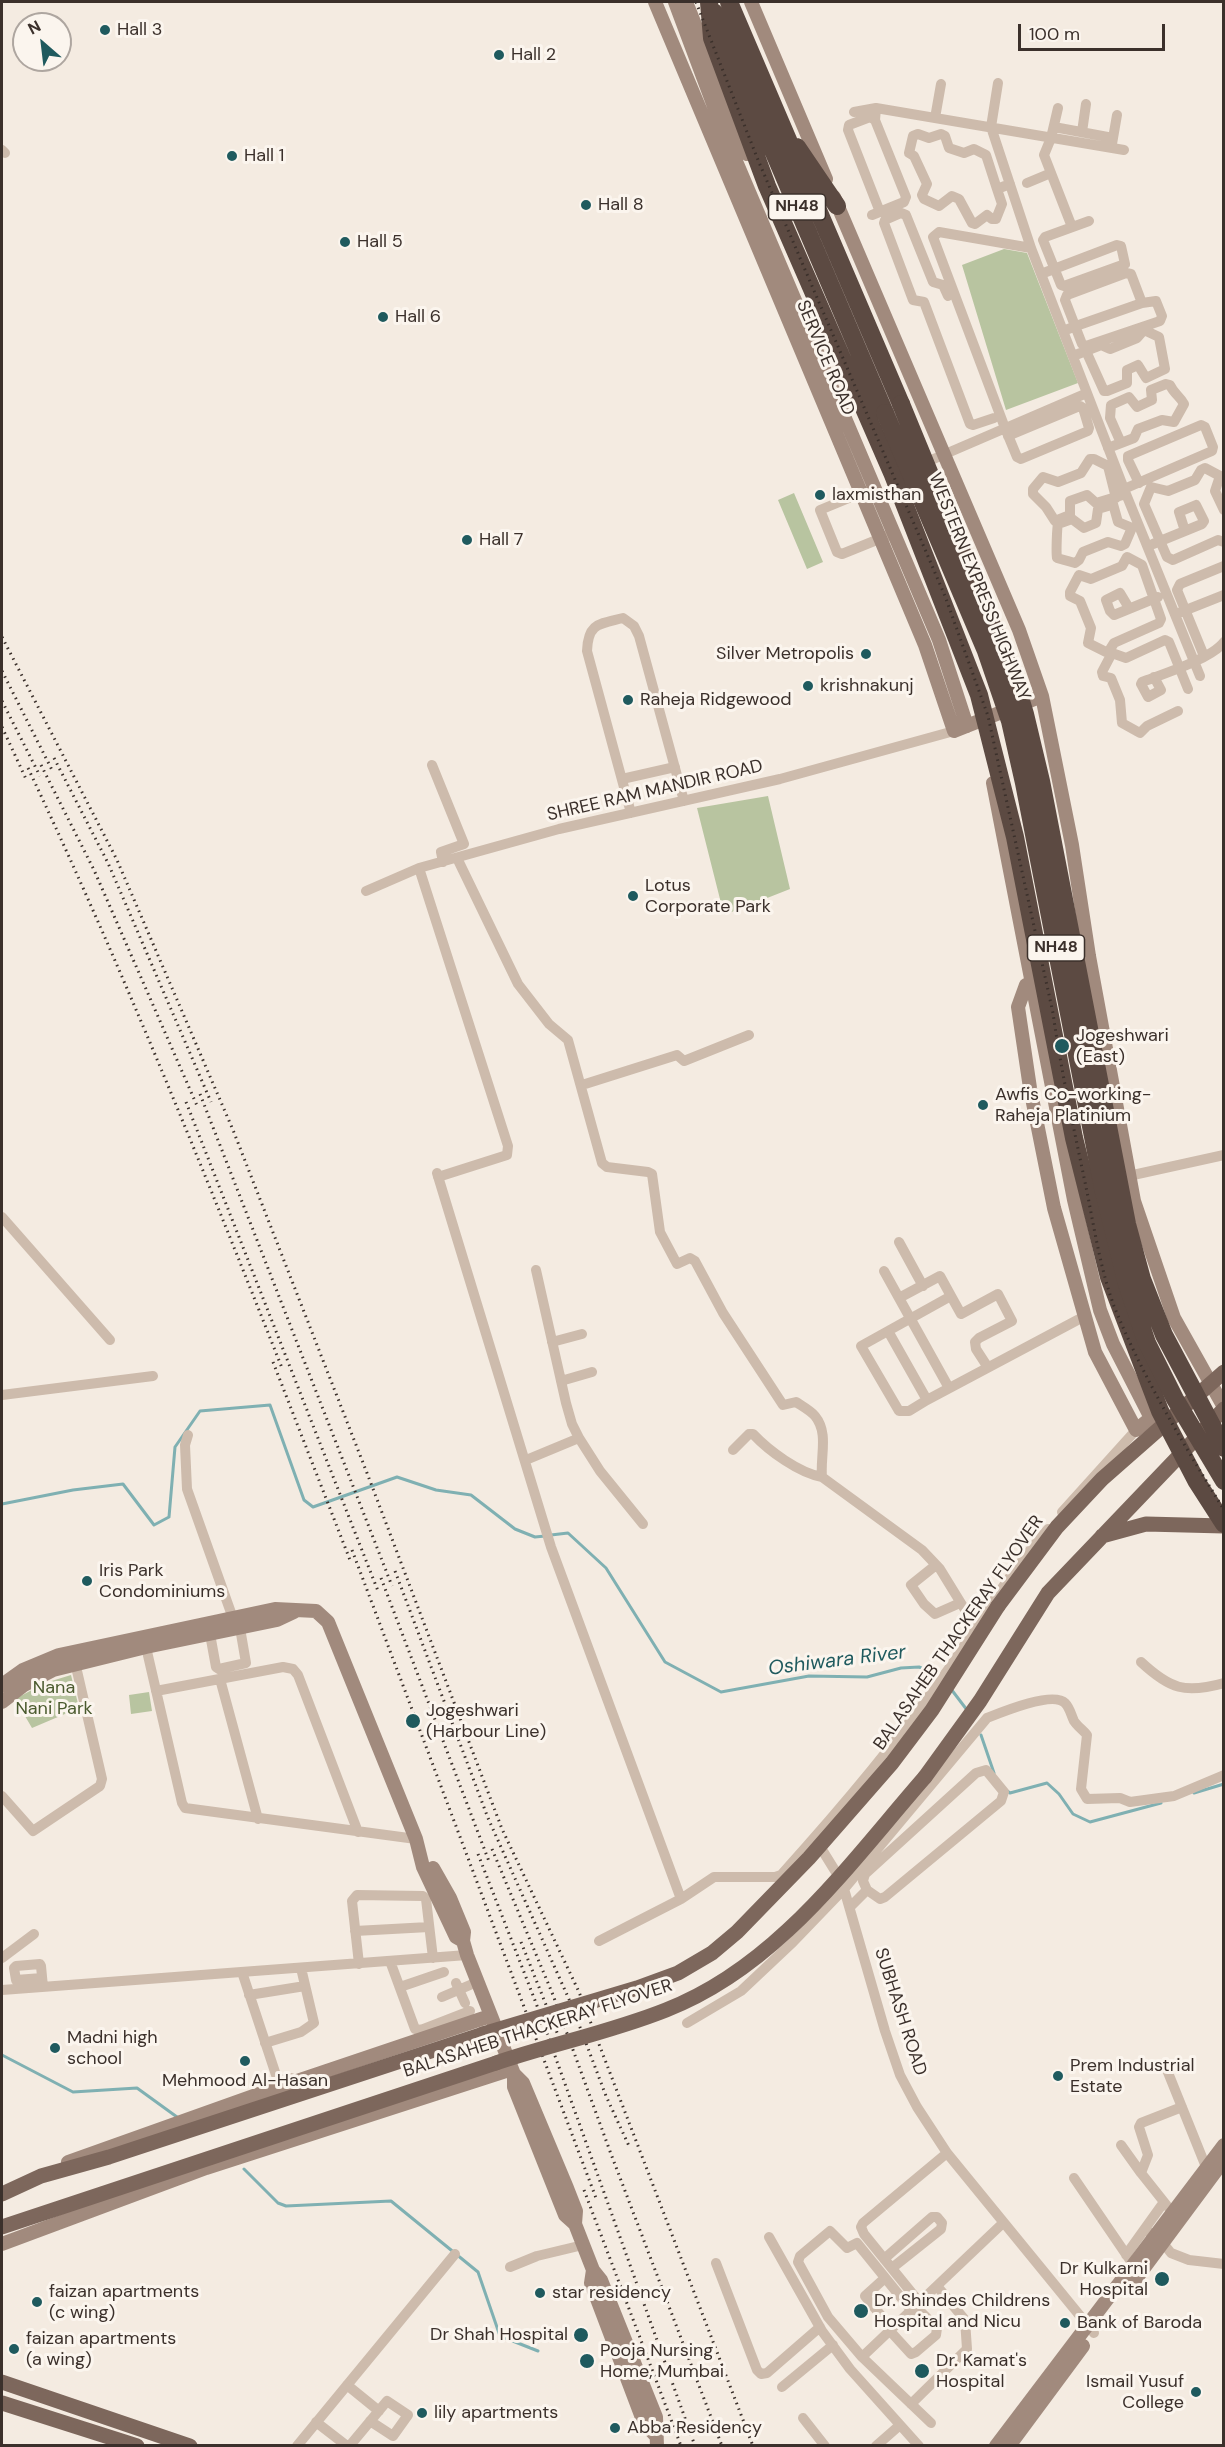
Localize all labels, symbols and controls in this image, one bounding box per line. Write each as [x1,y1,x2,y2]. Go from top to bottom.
north arrow [12,12,72,72]
scale bar [1021,12,1168,50]
text: N [24,15,44,39]
place label: Hall 3 [117,19,163,41]
text: 100 m [1029,22,1080,46]
marker: Hall 3 [98,23,112,37]
place label: Hall 2 [511,44,556,66]
marker: Hall 2 [492,48,506,62]
place label: Hall 1 [244,145,284,167]
marker: Hall 1 [225,149,239,163]
place label: Hall 8 [598,194,644,216]
road number: NH48 [768,194,826,220]
marker: Hall 8 [579,198,593,212]
place label: Hall 5 [357,231,403,253]
marker: Hall 5 [338,235,352,249]
street label: SERVICE ROAD [791,297,859,419]
place label: Hall 6 [395,306,441,328]
marker: Hall 6 [376,310,390,324]
street label: WESTERN EXPRESS HIGHWAY [923,470,1035,704]
place label: laxmisthan [832,484,921,506]
marker: laxmisthan [813,488,827,502]
place label: Hall 7 [479,529,523,551]
marker: Hall 7 [460,533,474,547]
place label: Silver Metropolis [716,643,854,665]
marker: Silver Metropolis [859,647,873,661]
place label: krishnakunj [820,675,914,697]
marker: krishnakunj [801,679,815,693]
place label: Raheja Ridgewood [640,689,792,711]
marker: Raheja Ridgewood [621,693,635,707]
street label: SHREE RAM MANDIR ROAD [545,756,765,826]
place label: Lotus Corporate Park [645,875,771,918]
marker: Lotus Corporate Park [626,889,640,903]
road number: NH48 [1028,935,1084,961]
place label: Jogeshwari (East) [1076,1025,1169,1068]
marker: Jogeshwari (East) [1053,1037,1071,1055]
place label: Awfis Co-working- Raheja Platinium [995,1084,1151,1126]
marker: Awfis Co-working- Raheja Platinium [976,1098,990,1112]
street label: BALASAHEB THACKERAY FLYOVER [869,1512,1049,1754]
place label: Iris Park Condominiums [99,1560,225,1602]
marker: Iris Park Condominiums [80,1574,94,1588]
water label: Oshiwara River [767,1641,907,1681]
park label: Nana Nani Park [15,1677,93,1720]
place label: Jogeshwari (Harbour Line) [426,1700,546,1742]
marker: Jogeshwari (Harbour Line) [404,1712,422,1730]
street label: SUBHASH ROAD [869,1945,931,2079]
street label: BALASAHEB THACKERAY FLYOVER [401,1975,675,2083]
place label: Madni high school [67,2027,158,2070]
marker: Madni high school [48,2041,62,2055]
marker: Mehmood Al-Hasan [238,2054,252,2068]
place label: Prem Industrial Estate [1070,2055,1194,2098]
marker: Prem Industrial Estate [1051,2069,1065,2083]
place label: Mehmood Al-Hasan [162,2070,328,2092]
place label: Dr Kulkarni Hospital [1060,2258,1148,2300]
marker: Dr Kulkarni Hospital [1153,2270,1171,2288]
place label: faizan apartments (c wing) [49,2281,199,2324]
place label: star residency [552,2282,671,2304]
marker: star residency [533,2286,547,2300]
place label: Dr. Shindes Childrens Hospital and Nicu [874,2290,1050,2332]
marker: faizan apartments (c wing) [30,2295,44,2309]
marker: Dr. Shindes Childrens Hospital and Nicu [852,2302,870,2320]
place label: Bank of Baroda [1077,2312,1202,2334]
marker: Bank of Baroda [1058,2316,1072,2330]
place label: Dr Shah Hospital [430,2324,568,2346]
marker: Dr Shah Hospital [572,2326,590,2344]
place label: faizan apartments (a wing) [26,2328,176,2370]
place label: Pooja Nursing Home, Mumbai [600,2340,724,2382]
marker: faizan apartments (a wing) [7,2342,21,2356]
place label: Dr. Kamat's Hospital [936,2350,1027,2392]
marker: Pooja Nursing Home, Mumbai [578,2352,596,2370]
marker: Dr. Kamat's Hospital [913,2362,931,2380]
place label: Ismail Yusuf College [1086,2371,1184,2414]
marker: Ismail Yusuf College [1189,2385,1203,2399]
place label: lily apartments [434,2402,558,2424]
marker: lily apartments [415,2406,429,2420]
place label: Abba Residency [627,2417,762,2439]
marker: Abba Residency [608,2421,622,2435]

